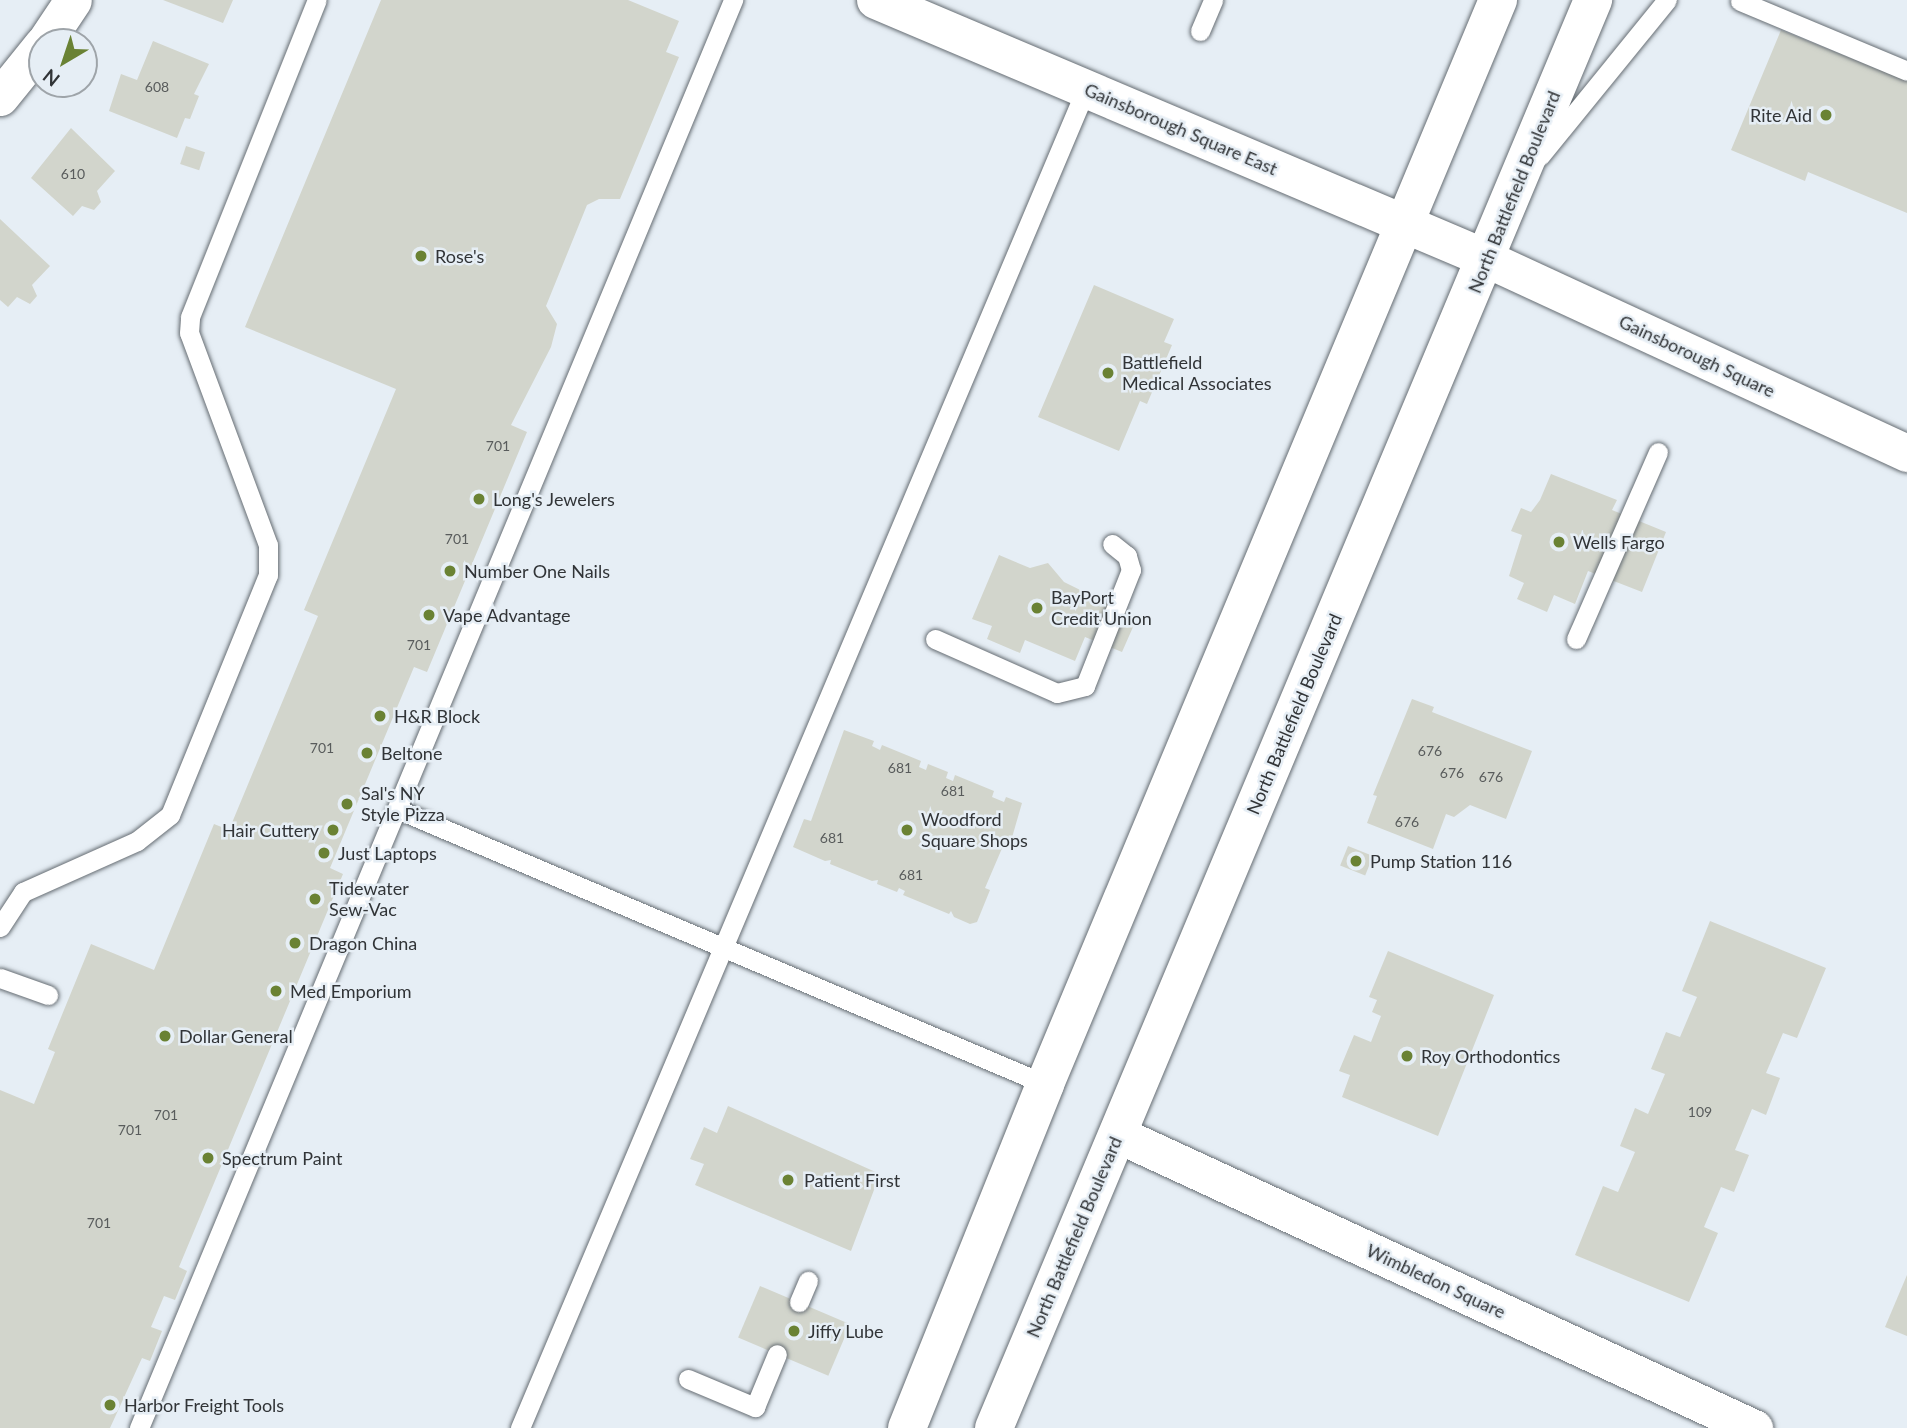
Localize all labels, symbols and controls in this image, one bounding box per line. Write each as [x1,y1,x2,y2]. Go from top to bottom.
north arrow [28,28,98,98]
text: N [38,65,64,92]
house number: 608 [145,79,169,95]
street label: Gainsborough Square East [1081,79,1281,179]
street label: North Battlefield Boulevard [1464,88,1564,296]
place label: Rite Aid [1749,104,1812,126]
marker: Rite Aid [1818,107,1834,123]
house number: 610 [61,166,85,182]
place label: Rose's [435,245,484,267]
marker: Rose's [413,248,429,264]
street label: Gainsborough Square [1616,310,1778,402]
place label: Battlefield Medical Associates [1122,352,1272,394]
marker: Battlefield Medical Associates [1100,365,1116,381]
house number: 701 [486,438,510,454]
place label: Long's Jewelers [493,488,615,510]
marker: Long's Jewelers [471,491,487,507]
house number: 701 [445,531,469,547]
place label: Wells Fargo [1573,531,1665,553]
marker: Wells Fargo [1551,534,1567,550]
place label: Number One Nails [464,560,610,582]
marker: Number One Nails [442,563,458,579]
place label: BayPort Credit Union [1051,587,1152,630]
marker: BayPort Credit Union [1029,600,1045,616]
place label: Vape Advantage [443,604,571,626]
marker: Vape Advantage [421,607,437,623]
street label: North Battlefield Boulevard [1242,610,1346,818]
house number: 701 [407,637,431,653]
place label: H&R Block [394,705,480,727]
marker: H&R Block [372,708,388,724]
house number: 701 [310,740,334,756]
place label: Beltone [381,742,442,764]
house number: 676 [1418,743,1442,759]
marker: Beltone [359,745,375,761]
house number: 681 [888,760,912,776]
house number: 676 [1440,765,1464,781]
house number: 676 [1479,769,1503,785]
place label: Sal's NY Style Pizza [361,783,445,826]
house number: 681 [941,783,965,799]
marker: Sal's NY Style Pizza [339,796,355,812]
place label: Woodford Square Shops [921,809,1028,852]
house number: 676 [1395,814,1419,830]
place label: Hair Cuttery [222,819,319,841]
marker: Hair Cuttery [325,822,341,838]
marker: Woodford Square Shops [899,822,915,838]
house number: 681 [820,830,844,846]
place label: Just Laptops [338,842,437,864]
marker: Just Laptops [316,845,332,861]
place label: Pump Station 116 [1370,850,1512,872]
marker: Pump Station 116 [1348,853,1364,869]
house number: 681 [899,867,923,883]
place label: Tidewater Sew-Vac [329,878,409,920]
marker: Tidewater Sew-Vac [307,891,323,907]
place label: Dragon China [309,932,417,954]
marker: Dragon China [287,935,303,951]
place label: Med Emporium [290,980,412,1002]
marker: Med Emporium [268,983,284,999]
place label: Dollar General [179,1025,293,1047]
marker: Dollar General [157,1028,173,1044]
place label: Roy Orthodontics [1421,1045,1561,1067]
marker: Roy Orthodontics [1399,1048,1415,1064]
house number: 109 [1688,1104,1712,1120]
house number: 701 [154,1107,178,1123]
house number: 701 [118,1122,142,1138]
street label: North Battlefield Boulevard [1022,1133,1126,1341]
place label: Spectrum Paint [222,1147,342,1169]
marker: Spectrum Paint [200,1150,216,1166]
place label: Patient First [804,1169,900,1191]
marker: Patient First [778,1170,798,1190]
house number: 701 [87,1215,111,1231]
street label: Wimbledon Square [1363,1239,1509,1323]
place label: Jiffy Lube [808,1320,884,1342]
marker: Jiffy Lube [786,1323,802,1339]
place label: Harbor Freight Tools [124,1394,285,1416]
marker: Harbor Freight Tools [102,1397,118,1413]

